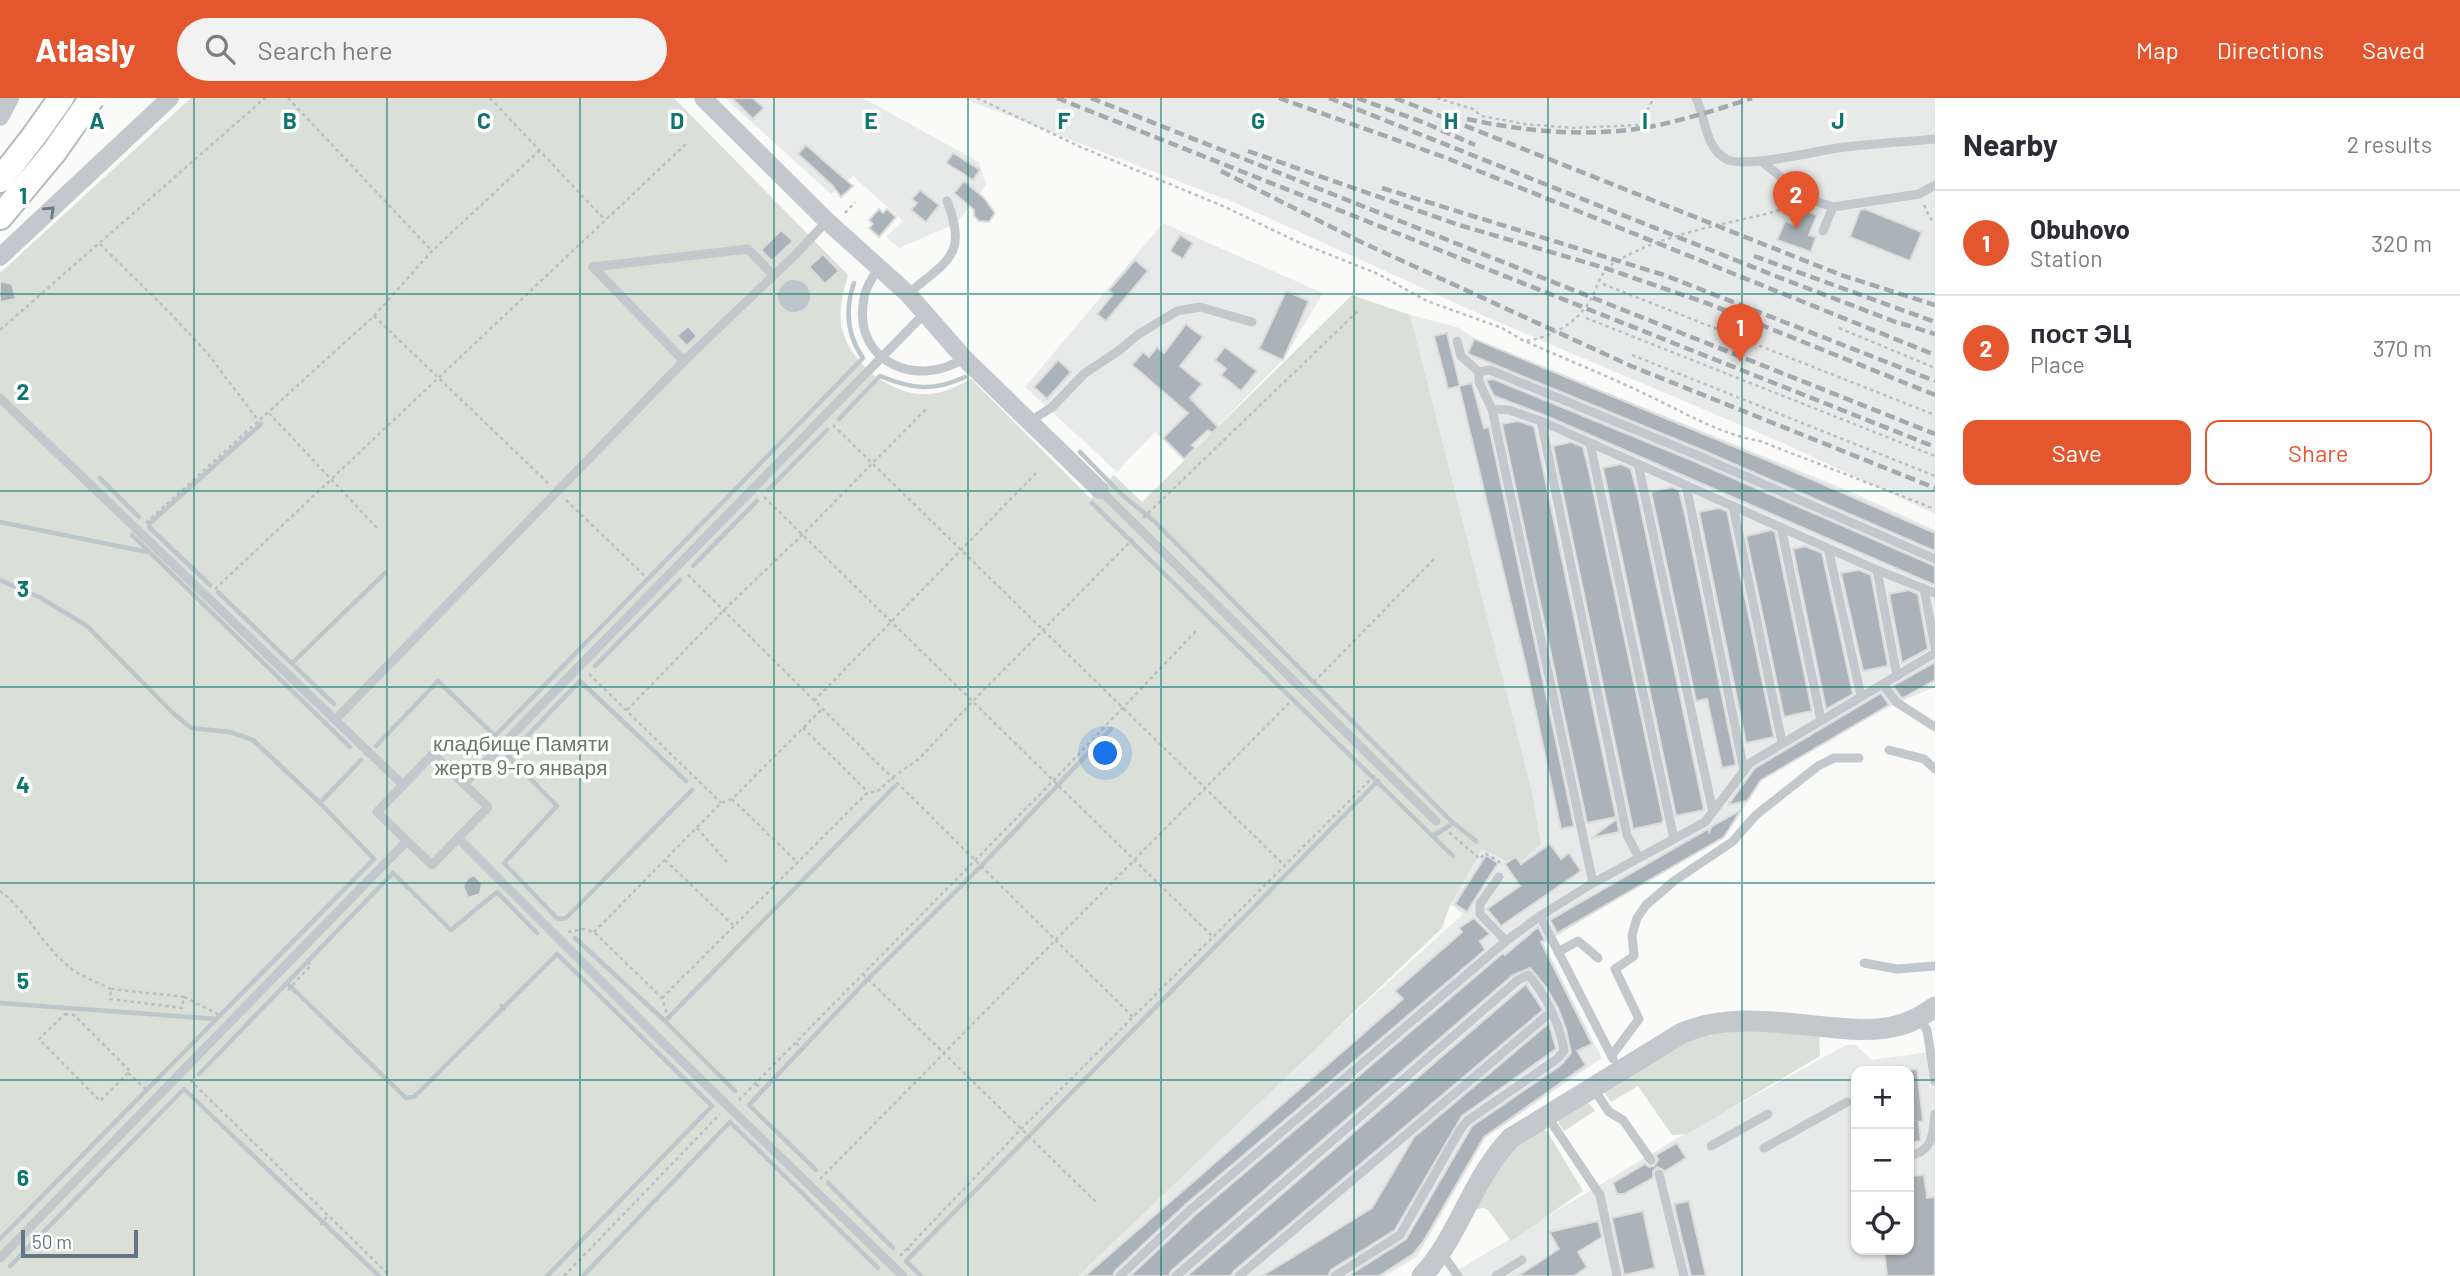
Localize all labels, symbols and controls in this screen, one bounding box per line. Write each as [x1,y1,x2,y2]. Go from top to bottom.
search box [177,18,667,81]
text: Atlasly [35,29,135,69]
icon: search [201,30,239,68]
text: Search here [257,34,393,65]
text: Map [2136,35,2179,64]
text: Directions [2217,35,2324,64]
text: Saved [2362,35,2425,64]
text: A [89,106,105,134]
text: B [283,106,297,134]
text: C [477,106,491,134]
text: D [670,106,684,134]
text: E [864,106,878,134]
text: F [1058,106,1071,134]
text: G [1251,106,1265,134]
text: H [1444,106,1458,134]
text: I [1642,106,1648,134]
text: J [1831,106,1845,134]
text: Nearby [1963,126,2058,162]
text: 2 results [2347,130,2432,158]
pin: 2 [1773,171,1819,229]
text: 1 [19,181,27,209]
one-way arrow [42,206,55,219]
text: Obuhovo [2030,213,2130,244]
text: 1 [1982,229,1990,257]
text: 320 m [2371,229,2432,257]
text: Station [2030,244,2103,272]
pin: 1 [1717,304,1763,362]
text: пост ЭЦ [2030,317,2131,348]
text: 2 [1980,334,1992,362]
text: 370 m [2373,334,2432,362]
text: Place [2030,350,2085,378]
text: 2 [17,377,29,405]
button: Save [1963,420,2191,485]
button: Share [2205,420,2432,485]
text: 3 [17,574,29,602]
park label: кладбище Памяти жертв 9-го января [433,730,609,779]
your location [1088,736,1122,770]
text: 4 [16,770,30,798]
text: 5 [17,966,29,994]
map controls [1851,1066,1914,1255]
button: + [1851,1066,1914,1129]
button: − [1851,1129,1914,1192]
text: 6 [17,1163,29,1191]
button: locate [1851,1192,1914,1255]
scale bar [21,1227,138,1259]
text: 50 m [32,1230,72,1253]

